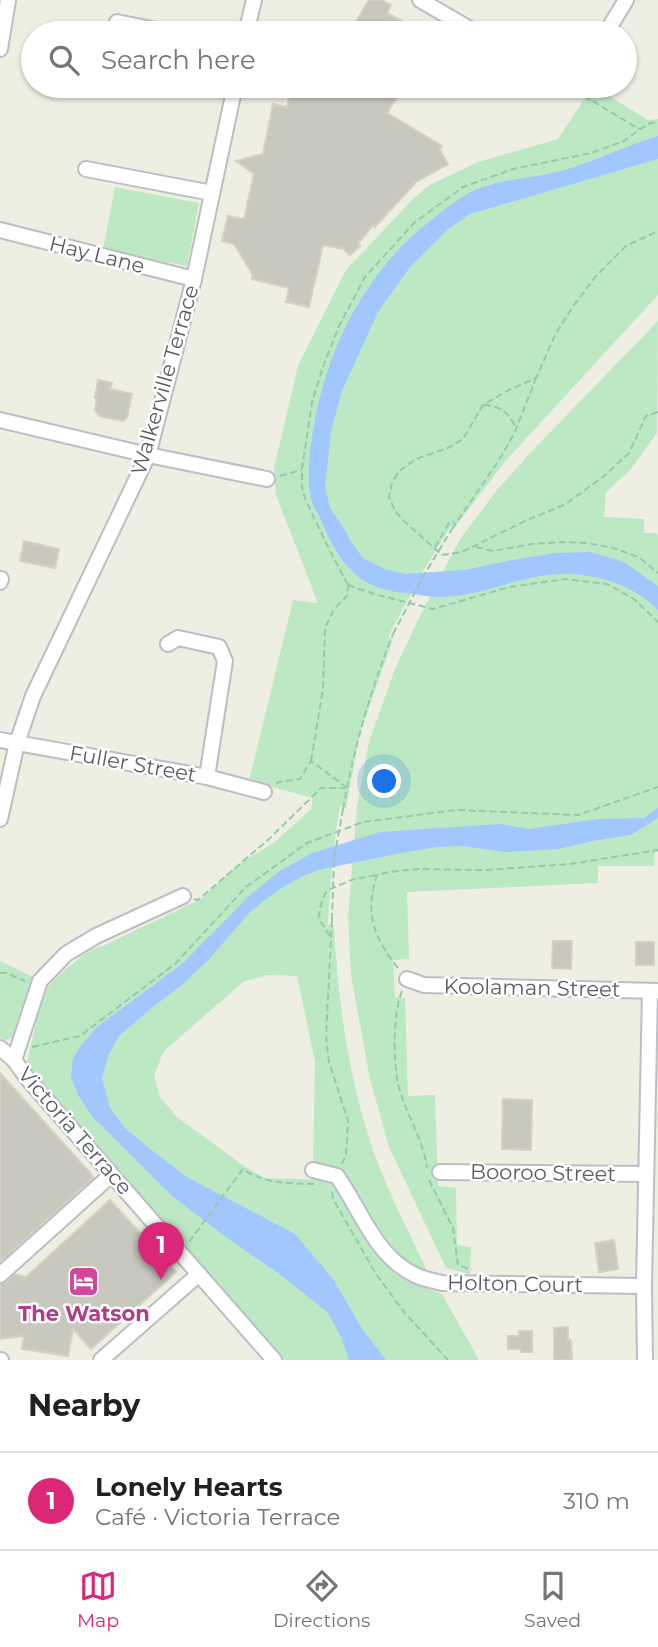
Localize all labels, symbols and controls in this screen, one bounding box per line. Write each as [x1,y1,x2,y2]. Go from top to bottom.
search box [21,21,637,98]
icon: search [45,41,83,79]
text: Search here [101,44,256,76]
street label: Hay Lane [47,231,147,278]
street label: Walkerville Terrace [125,282,204,478]
street label: Fuller Street [68,740,199,787]
your location [367,764,401,798]
street label: Koolaman Street [443,973,621,1002]
street label: Victoria Terrace [13,1062,138,1200]
street label: Booroo Street [470,1159,616,1186]
pin: 1 [138,1222,184,1280]
hotel icon: The Watson [67,1265,101,1299]
street label: Holton Court [447,1270,583,1297]
place label: The Watson [18,1301,150,1326]
text: Nearby [28,1387,140,1424]
text: Lonely Hearts [95,1471,283,1503]
text: 1 [46,1487,56,1515]
text: 310 m [563,1487,630,1515]
text: Café · Victoria Terrace [95,1503,340,1531]
tab: Map [77,1567,119,1632]
tab: Directions [273,1567,370,1632]
tab: Saved [524,1567,581,1632]

